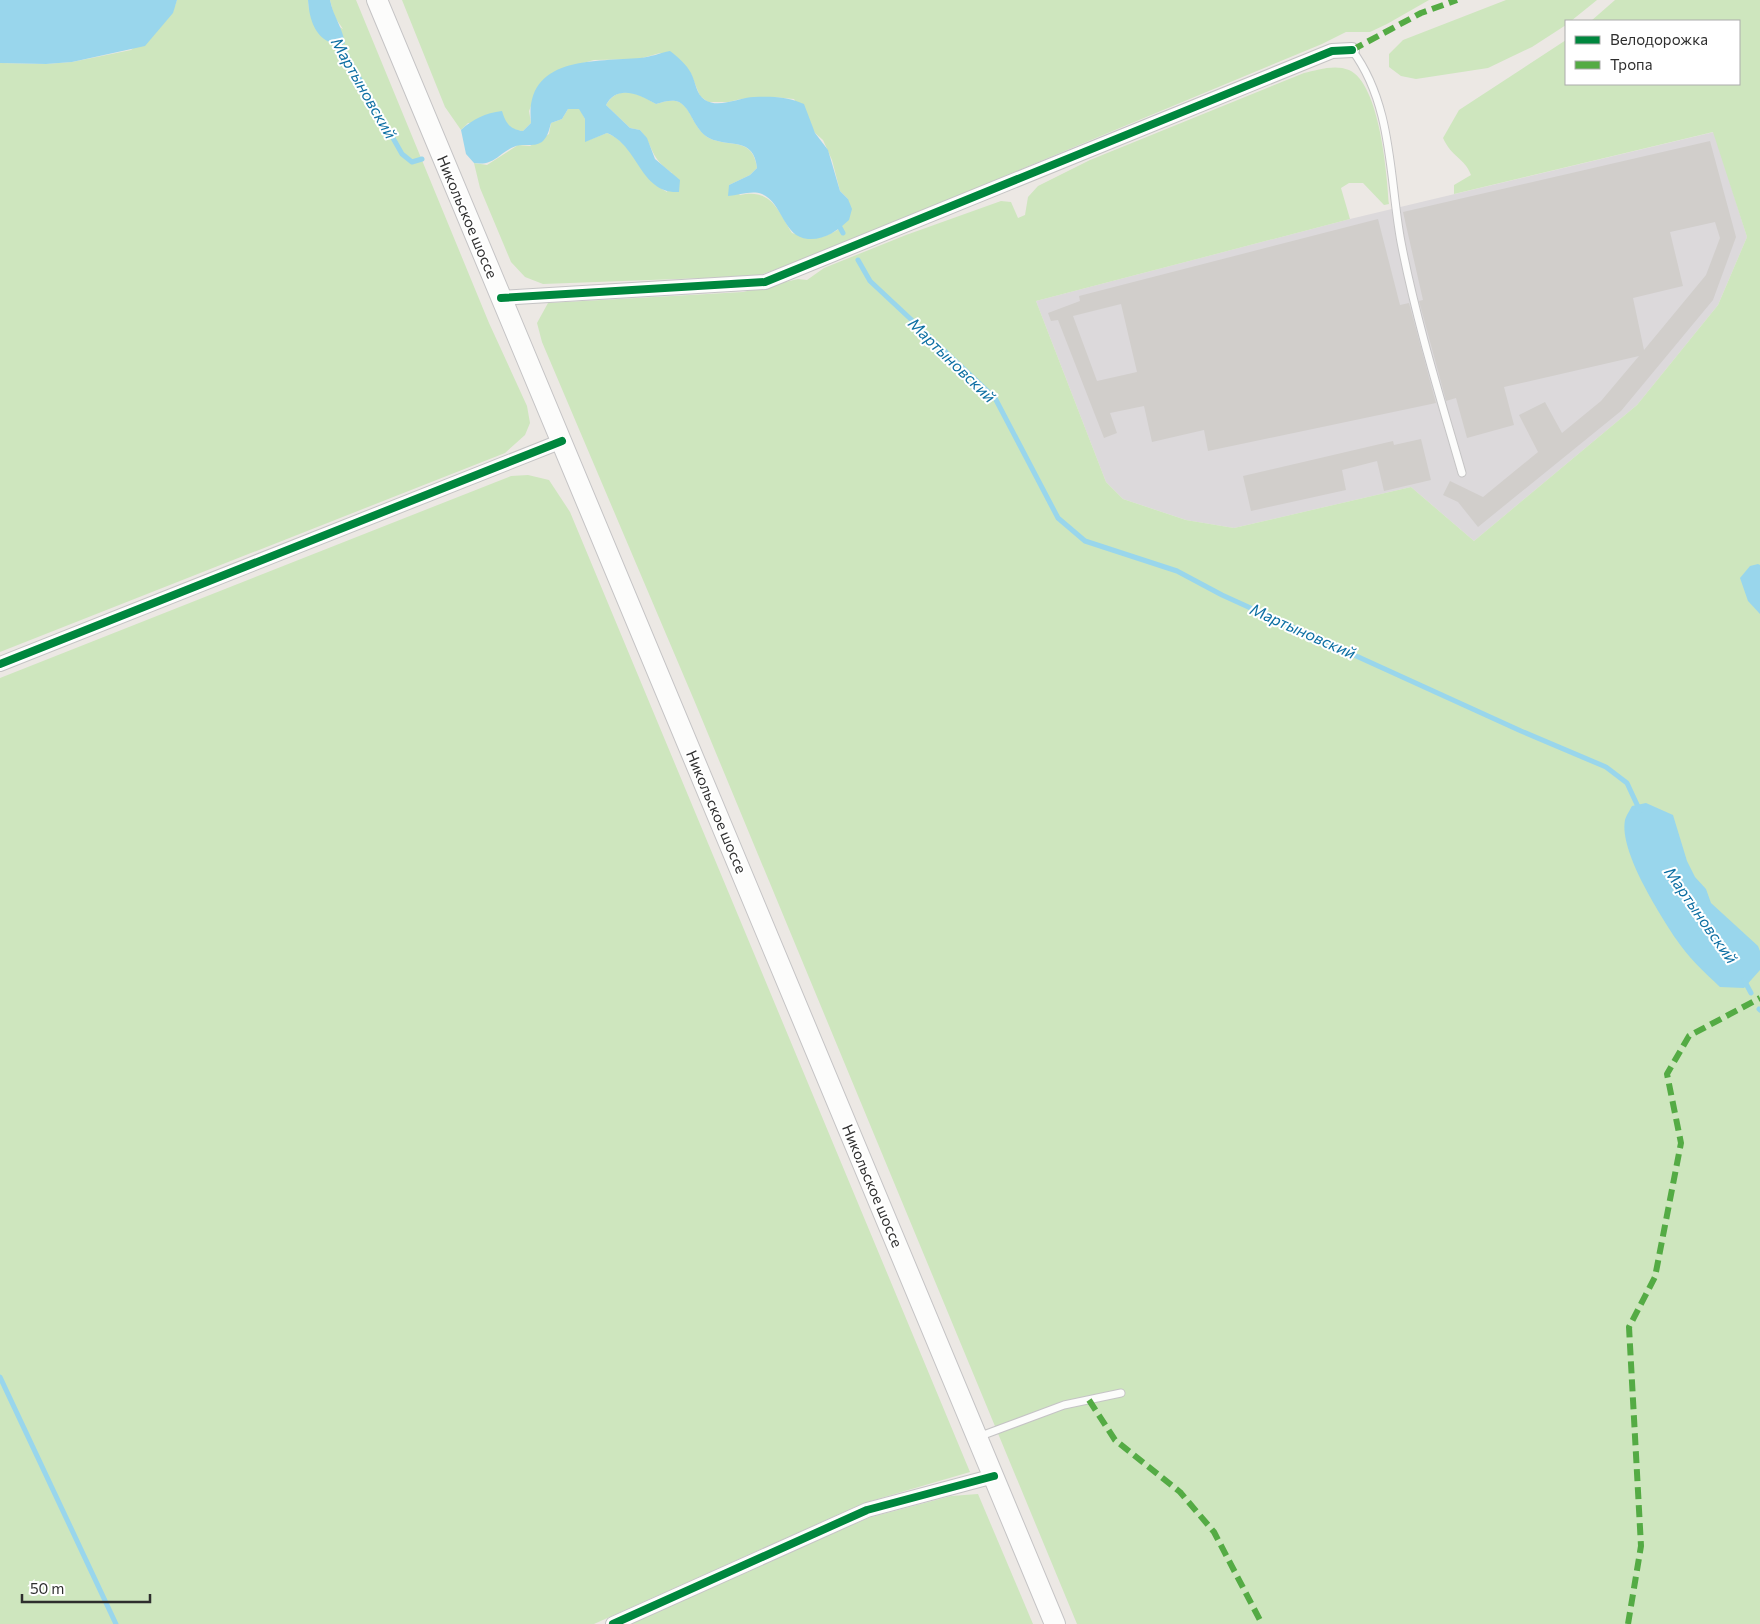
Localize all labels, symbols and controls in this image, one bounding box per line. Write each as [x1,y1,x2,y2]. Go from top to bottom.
legend [1565,20,1740,85]
text: Велодорожка [1610,30,1708,48]
water label: Мартыновский [328,34,401,142]
text: Тропа [1610,55,1652,73]
street label: Никольское шоссе [434,152,502,281]
water label: Мартыновский [905,313,1000,406]
water label: Мартыновский [1247,599,1359,662]
street label: Никольское шоссе [683,747,751,876]
water label: Мартыновский [1661,863,1742,967]
street label: Никольское шоссе [839,1121,907,1250]
scale bar [22,1572,150,1604]
text: 50 m [30,1579,64,1597]

